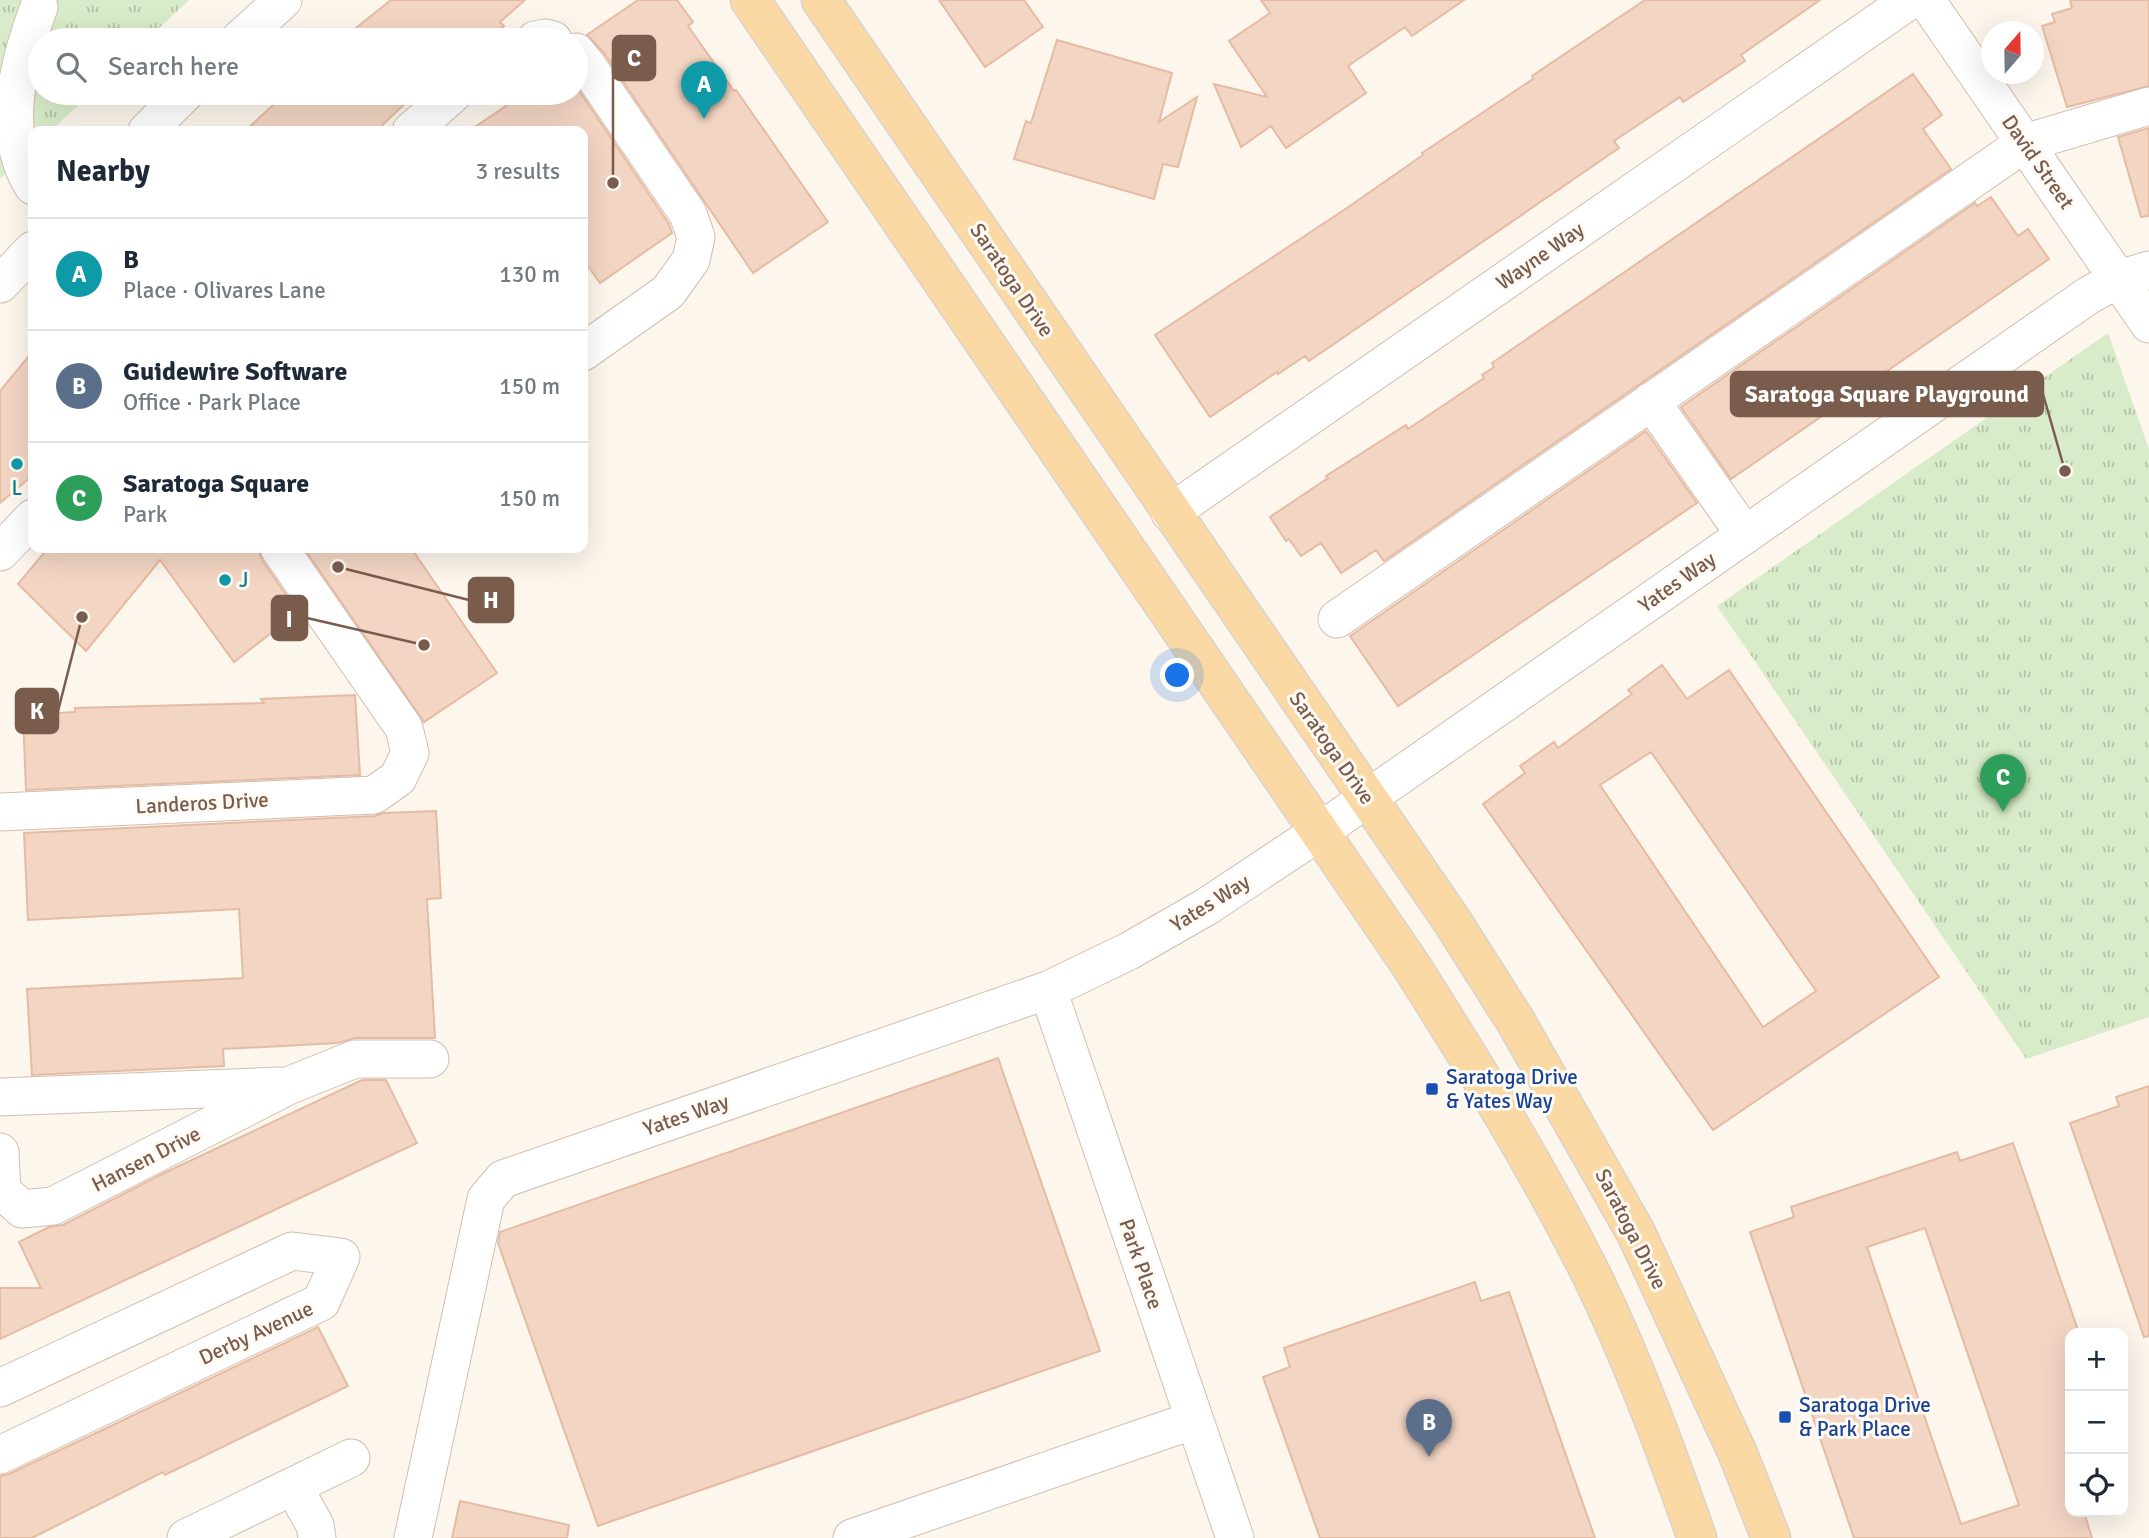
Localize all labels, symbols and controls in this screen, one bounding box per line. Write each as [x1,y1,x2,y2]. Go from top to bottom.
north arrow [1981,21,2044,84]
search box [28,28,588,105]
callout: C [613,36,655,80]
text: C [627,44,641,73]
icon: search [52,48,90,86]
text: Search here [108,51,239,83]
pin: A [681,61,727,119]
street label: David Street [1996,110,2080,214]
text: Nearby [56,153,150,190]
text: 3 results [476,157,560,186]
street label: Wayne Way [1491,216,1589,296]
street label: Saratoga Drive [964,218,1060,342]
text: B [123,244,139,276]
text: A [72,260,86,289]
text: 130 m [499,260,560,289]
text: Place · Olivares Lane [123,276,326,305]
text: Guidewire Software [123,356,347,388]
text: B [72,372,86,401]
text: 150 m [499,372,560,401]
callout: Saratoga Square Playground [1731,372,2043,416]
text: Saratoga Square Playground [1745,380,2029,409]
text: Office · Park Place [123,388,301,417]
marker: L [9,456,25,472]
text: Saratoga Square [123,468,309,500]
place label: L [12,475,23,501]
text: C [72,484,86,513]
text: 150 m [499,484,560,513]
text: Park [123,500,167,529]
street label: Yates Way [1633,546,1721,618]
place label: J [239,567,248,593]
marker: J [217,572,233,588]
callout: H [469,578,513,622]
text: H [483,586,499,615]
callout: I [272,596,307,640]
text: I [285,605,293,634]
your location [1160,658,1194,692]
street label: Saratoga Drive [1284,687,1380,809]
callout: K [16,689,58,733]
text: K [30,697,45,726]
pin: C [1980,754,2026,812]
street label: Landeros Drive [135,787,269,819]
street label: Yates Way [1165,868,1255,938]
place label: Saratoga Drive & Yates Way [1446,1064,1578,1114]
marker: Saratoga Drive & Yates Way [1424,1081,1440,1097]
street label: Yates Way [640,1088,732,1142]
street label: Hansen Drive [87,1120,205,1198]
street label: Saratoga Drive [1590,1164,1672,1294]
street label: Park Place [1113,1215,1169,1313]
street label: Derby Avenue [195,1295,317,1371]
map controls [2065,1328,2128,1517]
button: + [2065,1328,2128,1391]
button: − [2065,1391,2128,1454]
place label: Saratoga Drive & Park Place [1799,1392,1931,1442]
pin: B [1406,1399,1452,1457]
marker: Saratoga Drive & Park Place [1777,1409,1793,1425]
button: locate [2065,1454,2128,1517]

